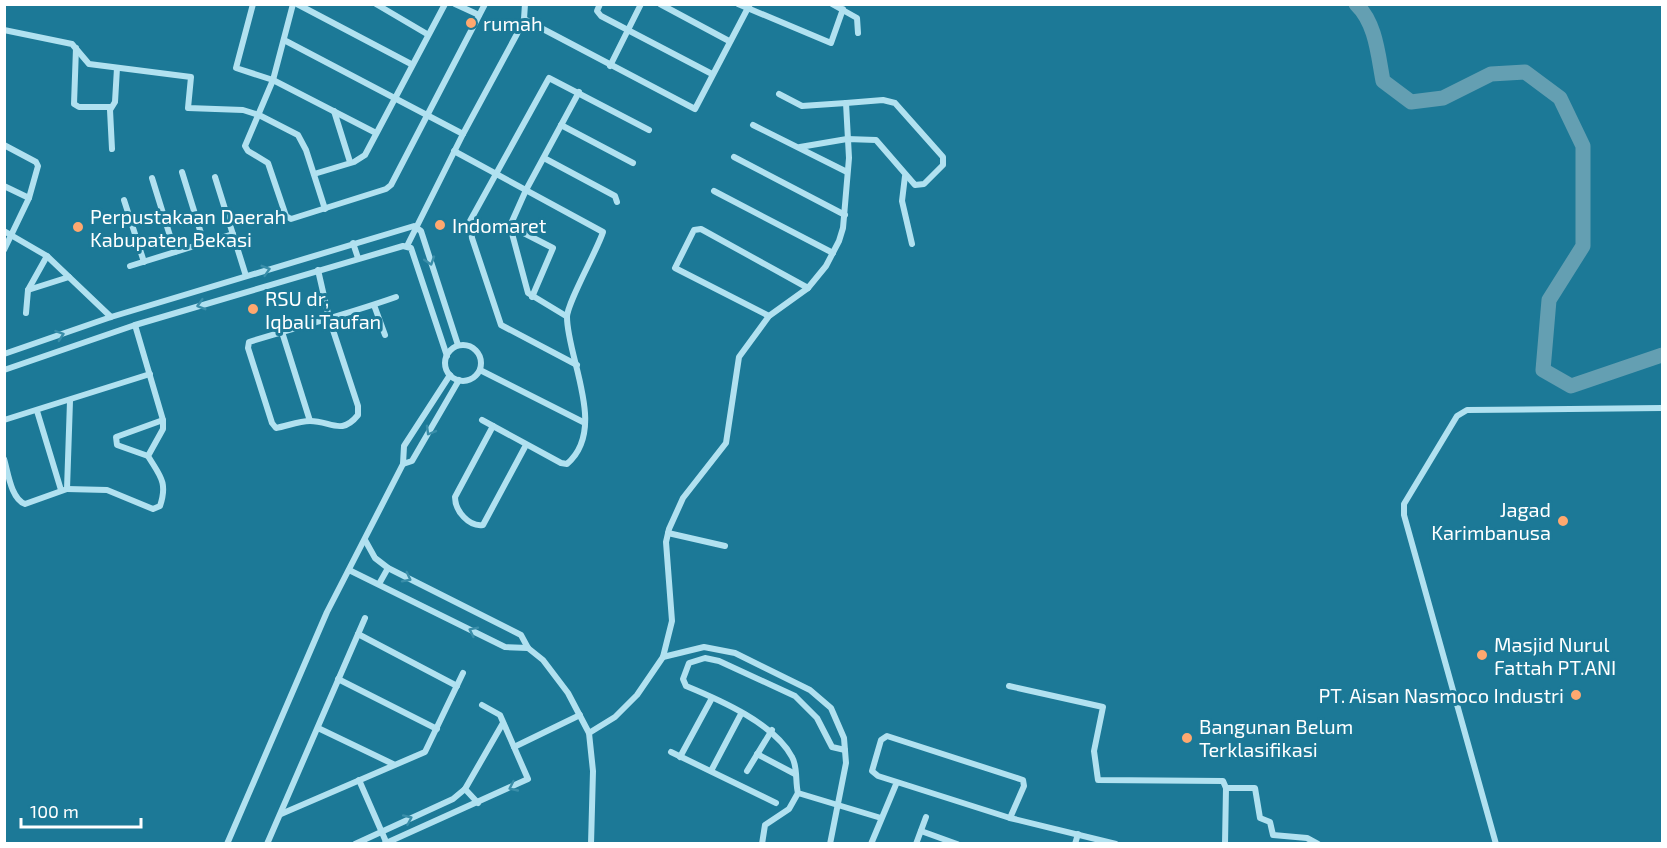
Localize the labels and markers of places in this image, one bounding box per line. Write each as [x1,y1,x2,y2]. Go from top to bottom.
place label: rumah [483,11,543,35]
marker: rumah [464,16,478,30]
place label: Perpustakaan Daerah Kabupaten Bekasi [90,204,286,251]
place label: Indomaret [452,213,547,237]
marker: Indomaret [433,218,447,232]
marker: Perpustakaan Daerah Kabupaten Bekasi [71,220,85,234]
place label: RSU dr, Iqbali Taufan [265,286,381,333]
marker: RSU dr, Iqbali Taufan [246,302,260,316]
place label: Jagad Karimbanusa [1431,497,1551,544]
marker: Jagad Karimbanusa [1556,514,1570,528]
place label: Masjid Nurul Fattah PT.ANI [1494,632,1616,679]
marker: Masjid Nurul Fattah PT.ANI [1475,648,1489,662]
place label: PT. Aisan Nasmoco Industri [1319,683,1564,707]
marker: PT. Aisan Nasmoco Industri [1569,688,1583,702]
place label: Bangunan Belum Terklasifikasi [1199,714,1353,761]
marker: Bangunan Belum Terklasifikasi [1180,731,1194,745]

